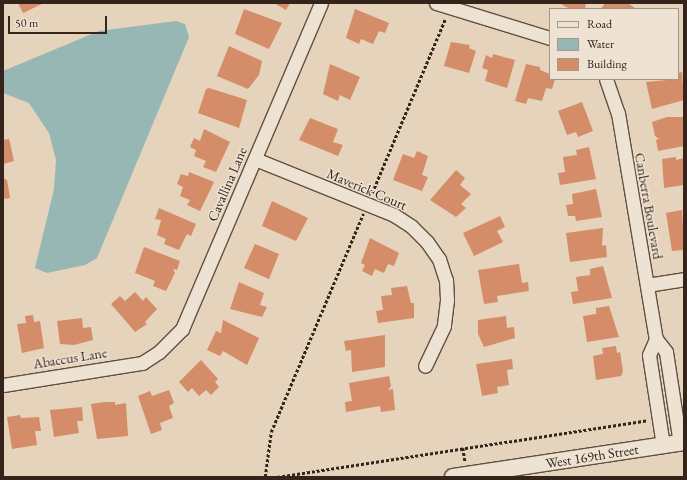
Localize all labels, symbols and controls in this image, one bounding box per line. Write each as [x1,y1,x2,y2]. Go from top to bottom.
scale bar [10,8,109,34]
legend [549,8,679,80]
text: 50 m [15,15,38,31]
text: Road [587,16,612,32]
text: Water [587,36,614,52]
text: Building [587,56,627,72]
street label: Cavallina Lane [204,144,250,224]
street label: Canberra Boulevard [631,151,667,261]
street label: Maverick Court [324,165,410,213]
street label: Abaccus Lane [32,344,108,372]
street label: West 169th Street [544,440,640,472]

